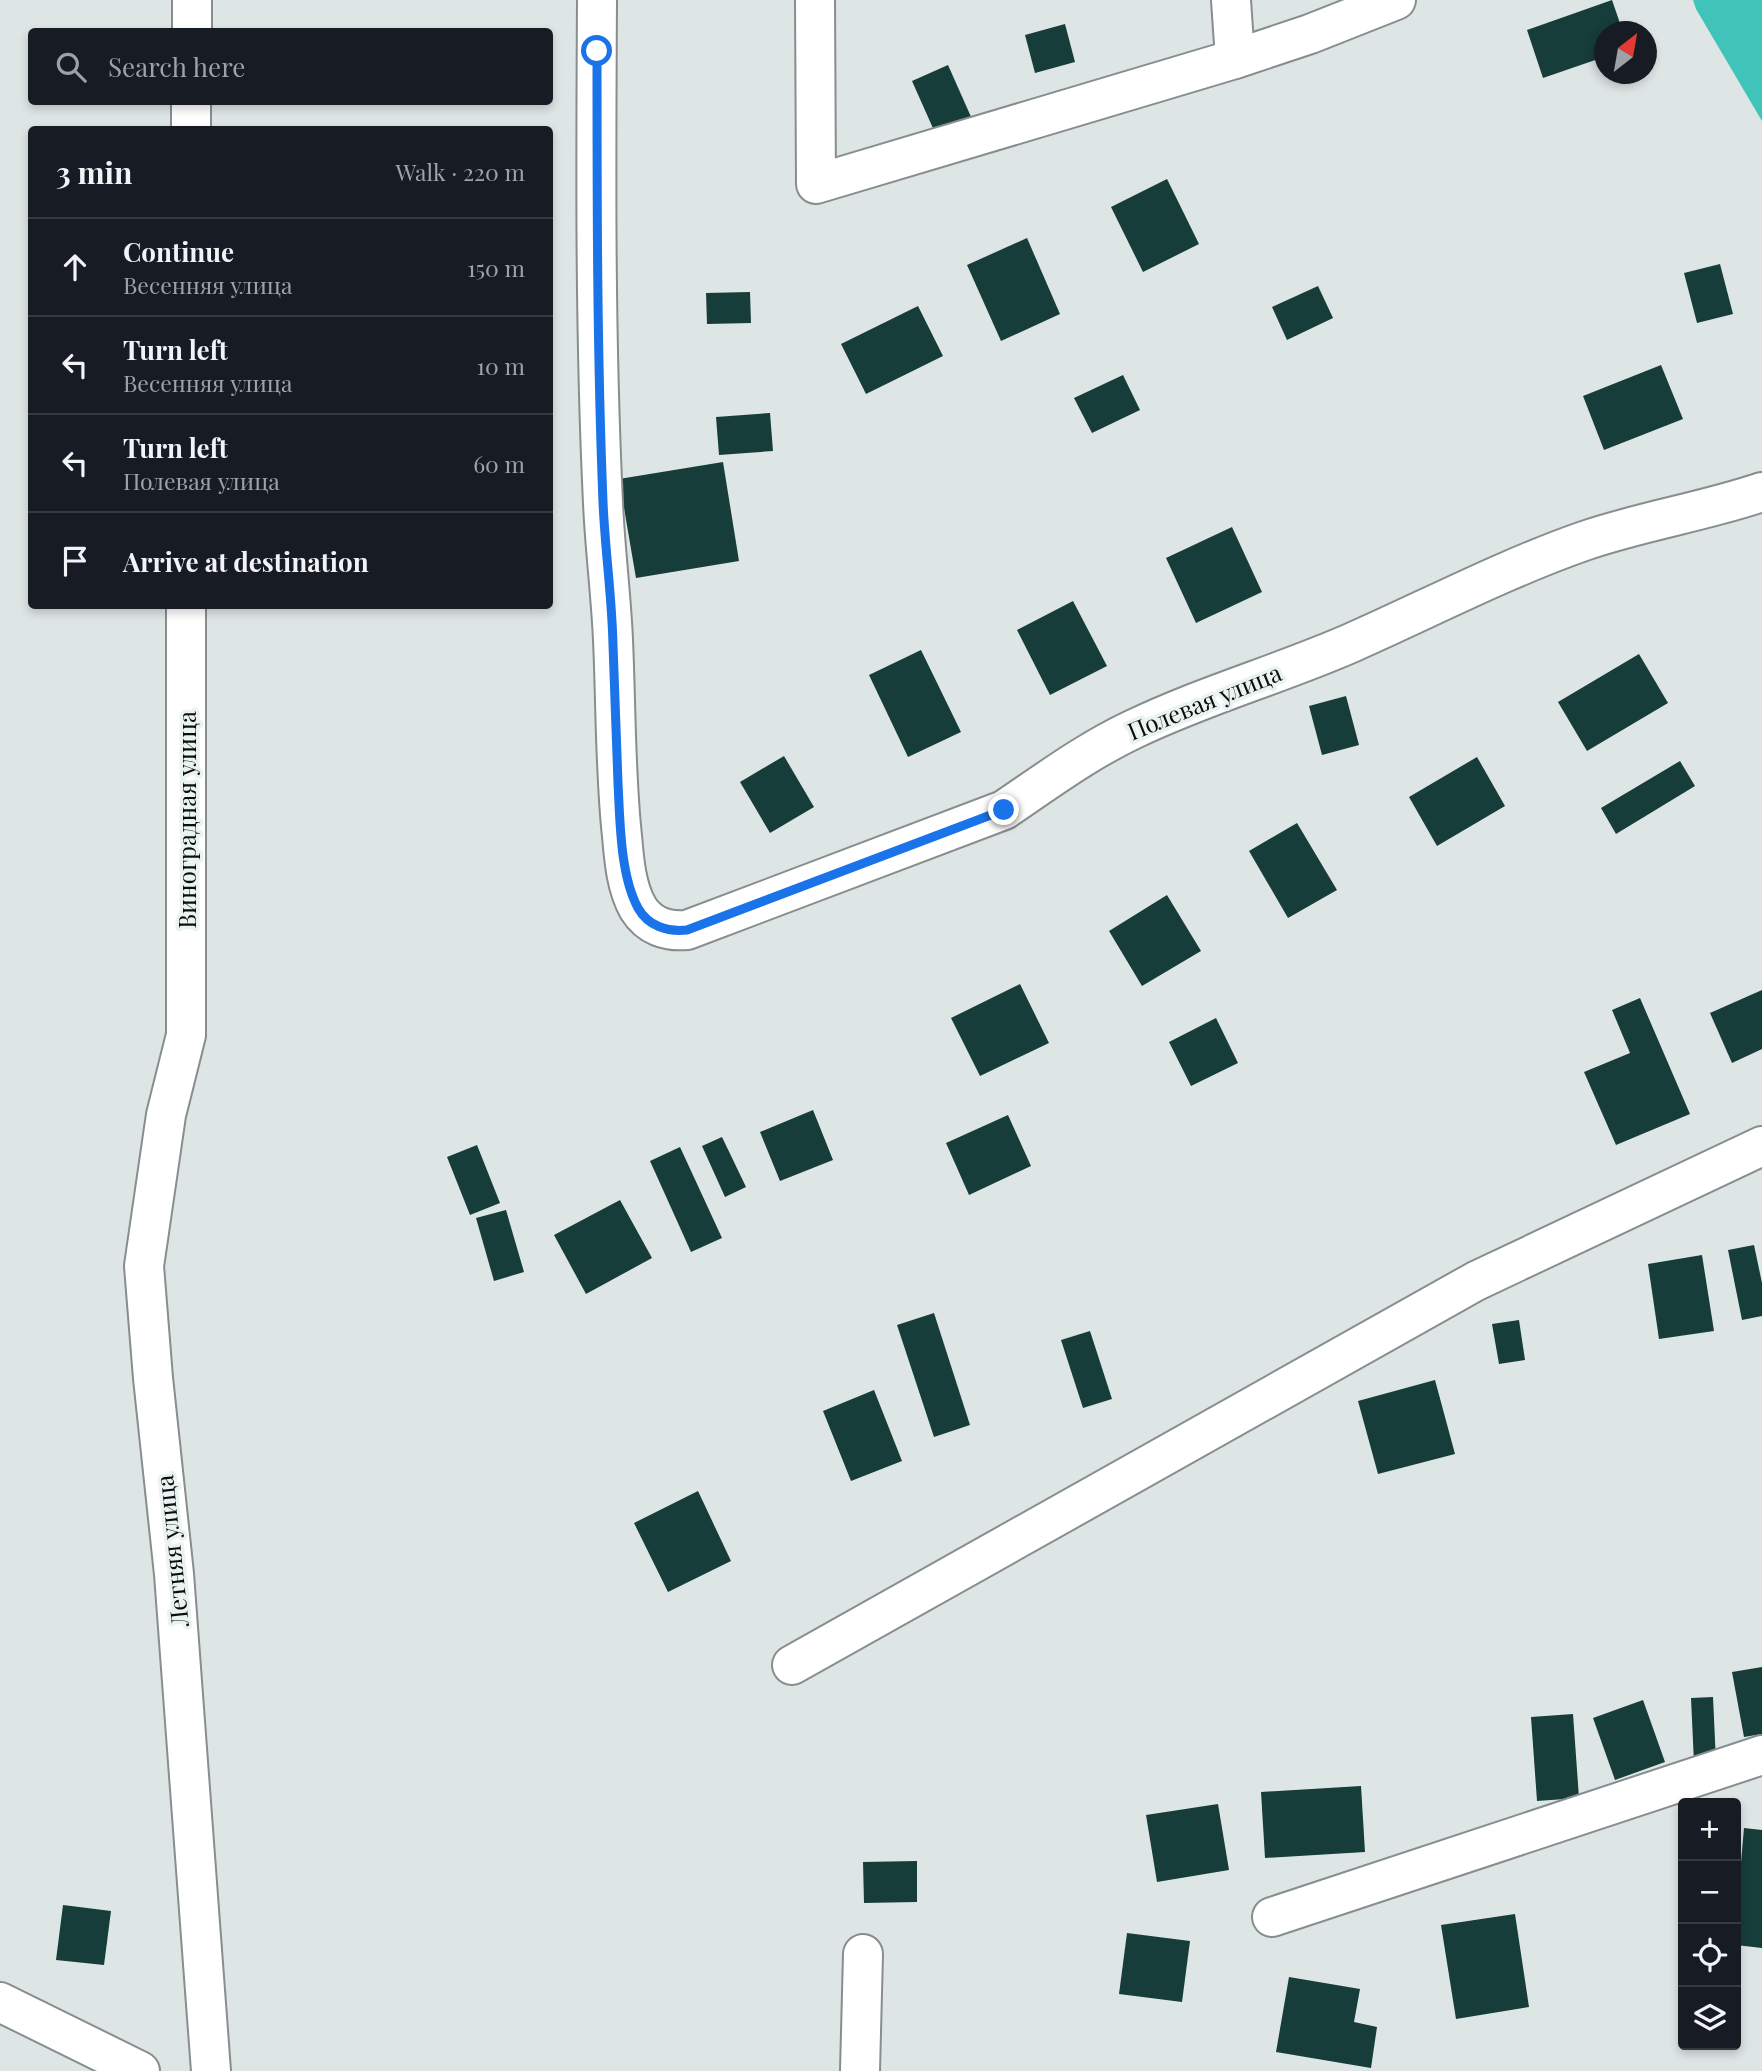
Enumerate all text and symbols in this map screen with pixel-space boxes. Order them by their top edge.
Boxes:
north arrow [1594,21,1657,84]
search box [28,28,553,105]
route start [581,35,612,66]
icon: search [52,48,90,86]
text: Search here [108,49,245,84]
text: 3 min [56,152,132,192]
text: Walk · 220 m [395,156,525,187]
text: Continue [123,234,234,269]
icon: ahead [56,248,94,286]
text: 150 m [467,252,525,283]
text: Весенняя улица [123,269,292,300]
text: Turn left [123,332,228,367]
icon: left [56,346,94,384]
text: 10 m [477,350,525,381]
text: Весенняя улица [123,367,292,398]
text: Turn left [123,430,228,465]
icon: left [56,444,94,482]
text: 60 m [473,448,525,479]
text: Полевая улица [123,465,280,496]
icon: arrive [56,542,94,580]
text: Arrive at destination [123,544,369,579]
street label: Полевая улица [1122,656,1286,746]
street label: Виноградная улица [170,711,202,929]
route end [988,794,1019,825]
street label: Летняя улица [147,1473,195,1630]
map controls [1678,1798,1741,2050]
button: + [1678,1798,1741,1861]
button: − [1678,1861,1741,1924]
button: locate [1678,1924,1741,1987]
button: layers [1678,1987,1741,2050]

